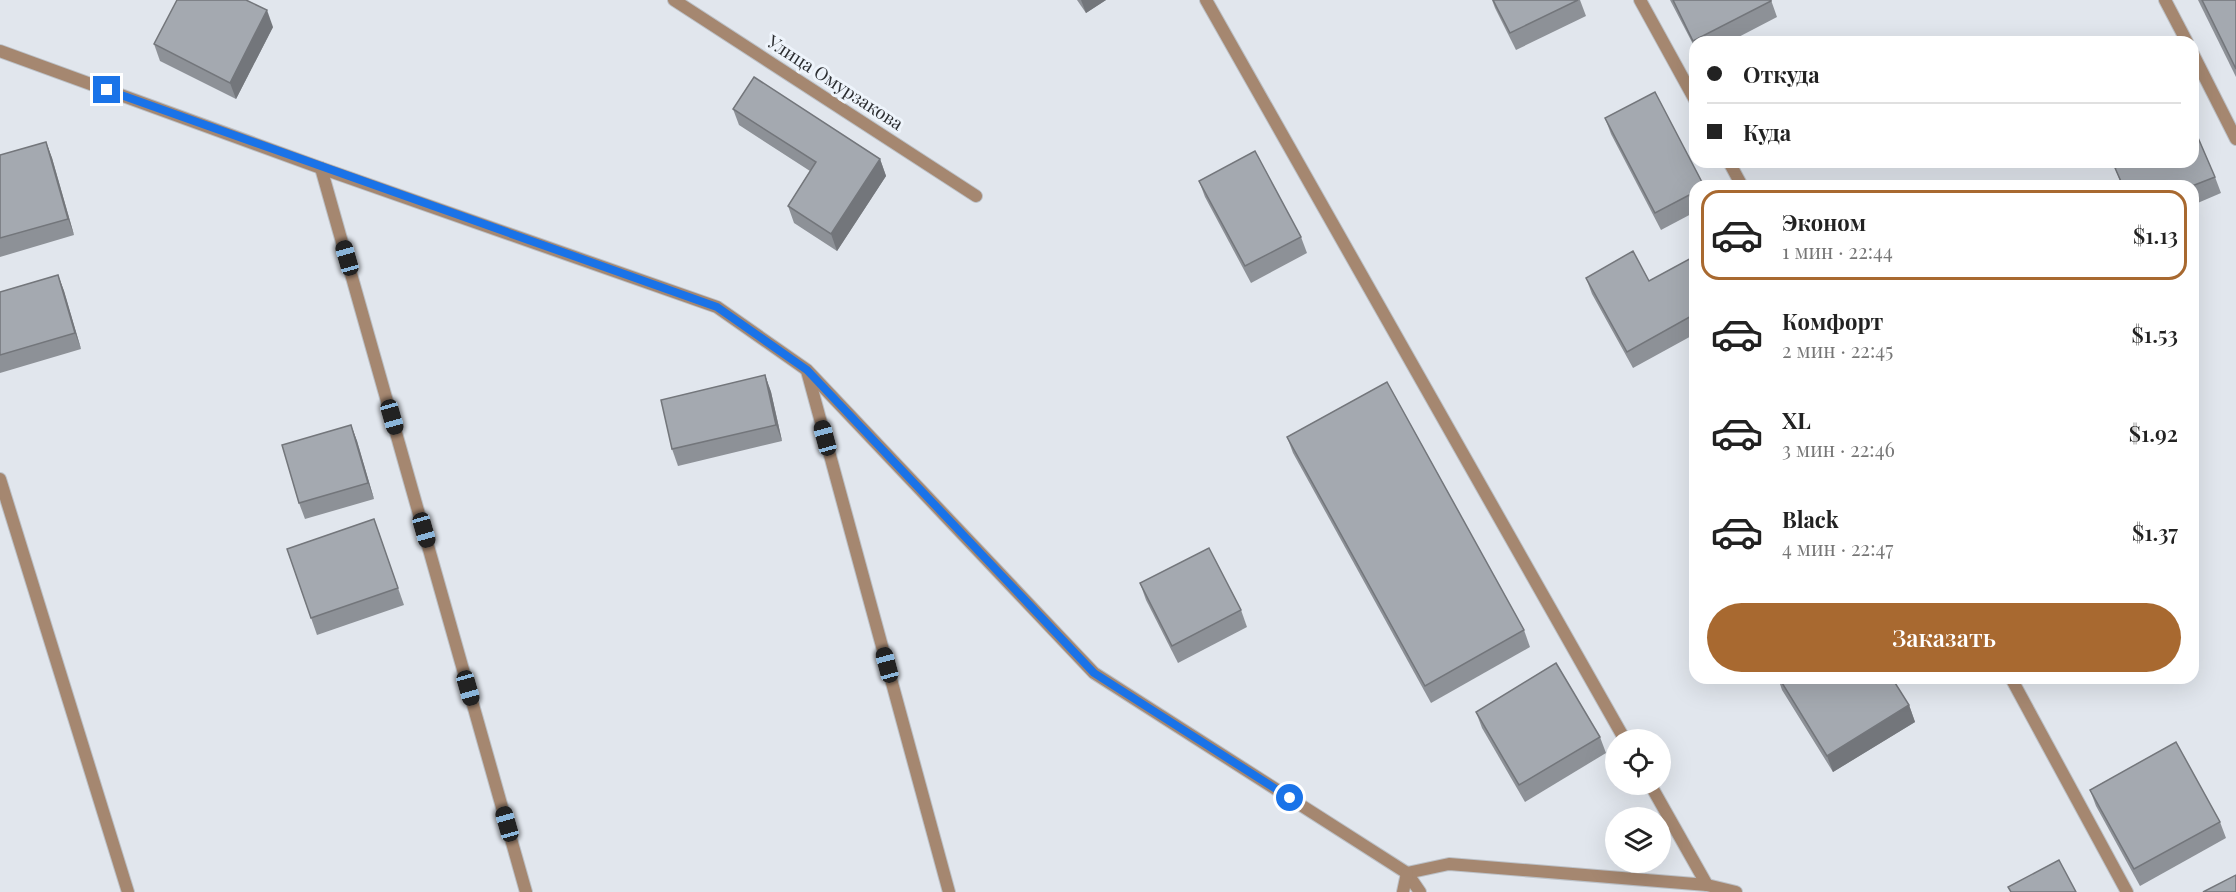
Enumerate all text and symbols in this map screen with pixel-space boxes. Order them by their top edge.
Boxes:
street label: Улица Омурзакова [762,29,908,135]
text: Откуда [1743,59,1820,89]
route end [93,76,120,103]
text: Куда [1743,117,1791,147]
text: Эконом [1782,207,1866,237]
icon: car [1710,208,1764,262]
text: $1.13 [2133,220,2178,250]
text: 1 мин · 22:44 [1782,237,1893,264]
car [333,238,361,278]
text: Комфорт [1782,306,1883,336]
icon: car [1710,307,1764,361]
text: $1.53 [2132,319,2178,349]
text: 2 мин · 22:45 [1782,336,1893,363]
car [378,397,406,437]
text: XL [1782,405,1811,435]
icon: car [1710,406,1764,460]
car [812,418,838,458]
text: $1.92 [2129,418,2178,448]
text: 3 мин · 22:46 [1782,435,1895,462]
text: Black [1782,504,1839,534]
icon: car [1710,505,1764,559]
car [410,510,438,550]
text: $1.37 [2132,517,2178,547]
text: 4 мин · 22:47 [1782,534,1893,561]
button: Заказать [1707,603,2181,672]
car [874,645,900,685]
car [454,668,482,708]
map controls [1605,729,1671,873]
button: locate [1605,729,1671,795]
route start [1276,784,1303,811]
car [493,804,521,844]
button: layers [1605,807,1671,873]

